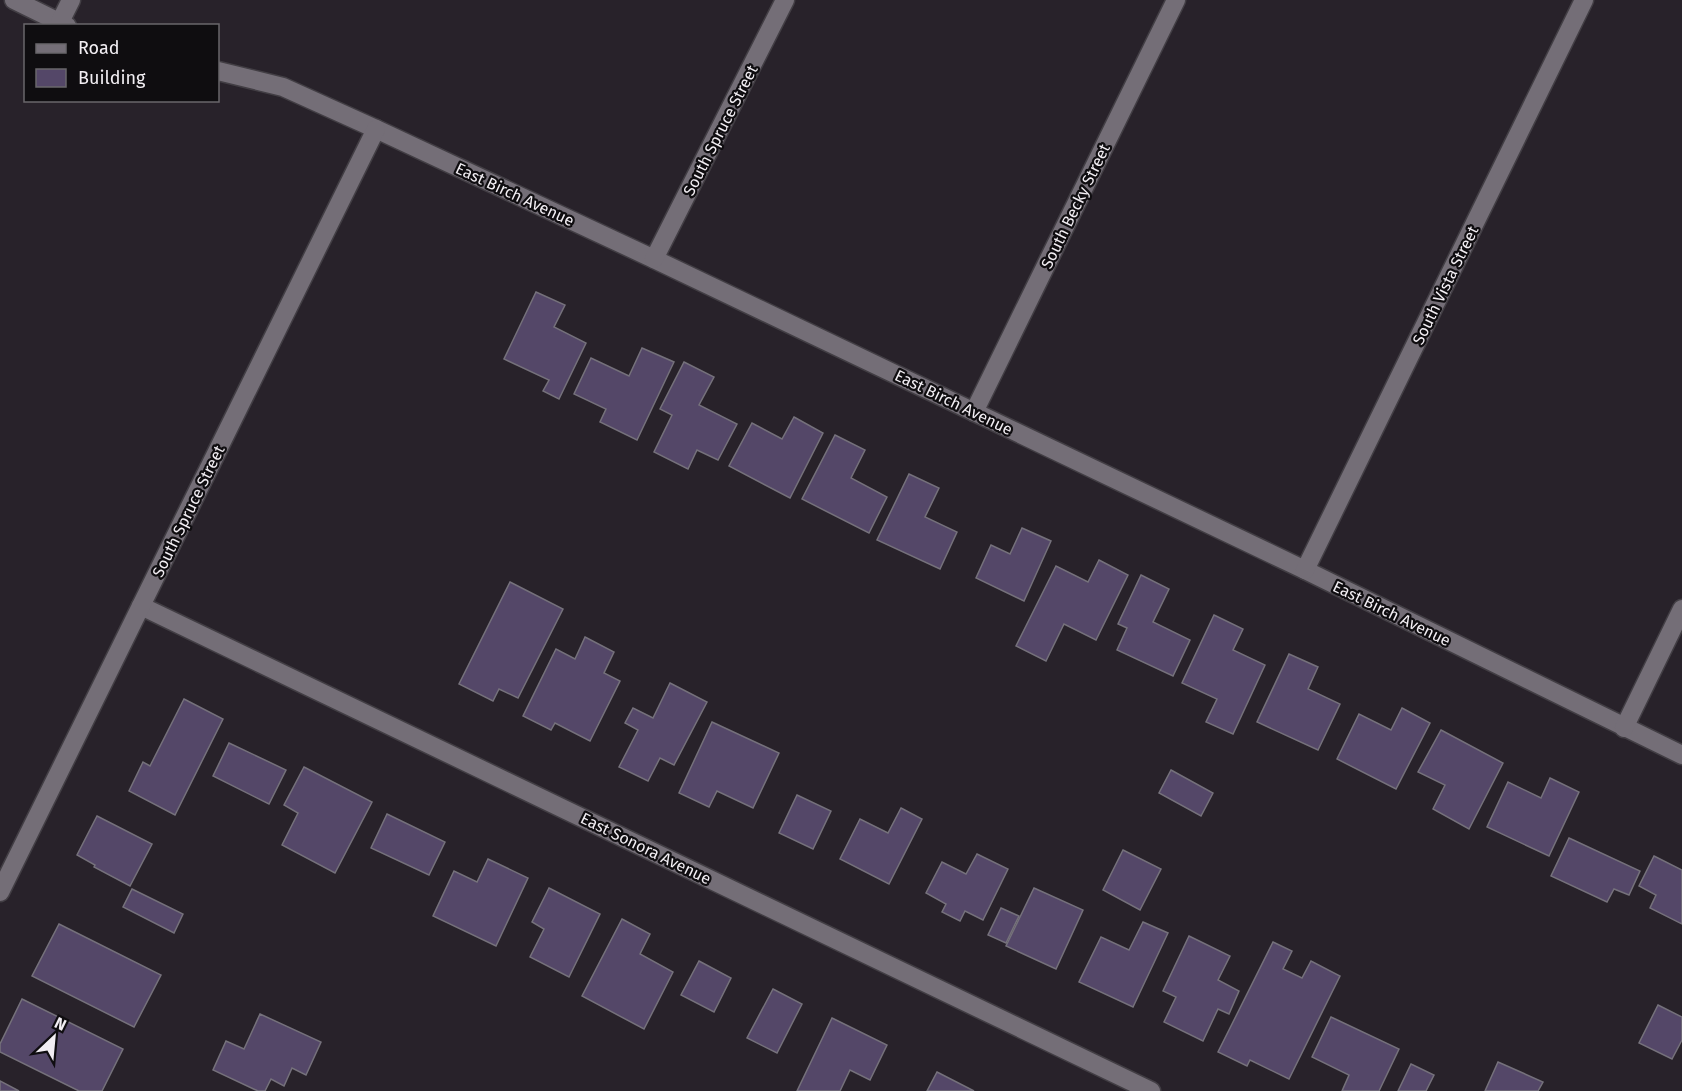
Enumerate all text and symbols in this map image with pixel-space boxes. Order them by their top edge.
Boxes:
legend [24,24,219,102]
text: Road [78,37,120,59]
street label: South Spruce Street [679,61,762,199]
text: Building [78,67,146,89]
street label: South Becky Street [1037,140,1114,272]
street label: East Birch Avenue [452,159,577,230]
street label: South Vista Street [1408,223,1483,348]
street label: East Birch Avenue [892,366,1016,439]
street label: South Spruce Street [148,442,229,580]
street label: East Birch Avenue [1330,577,1454,650]
street label: East Sonora Avenue [577,809,714,888]
north arrow [24,1007,84,1067]
text: N [51,1013,69,1035]

